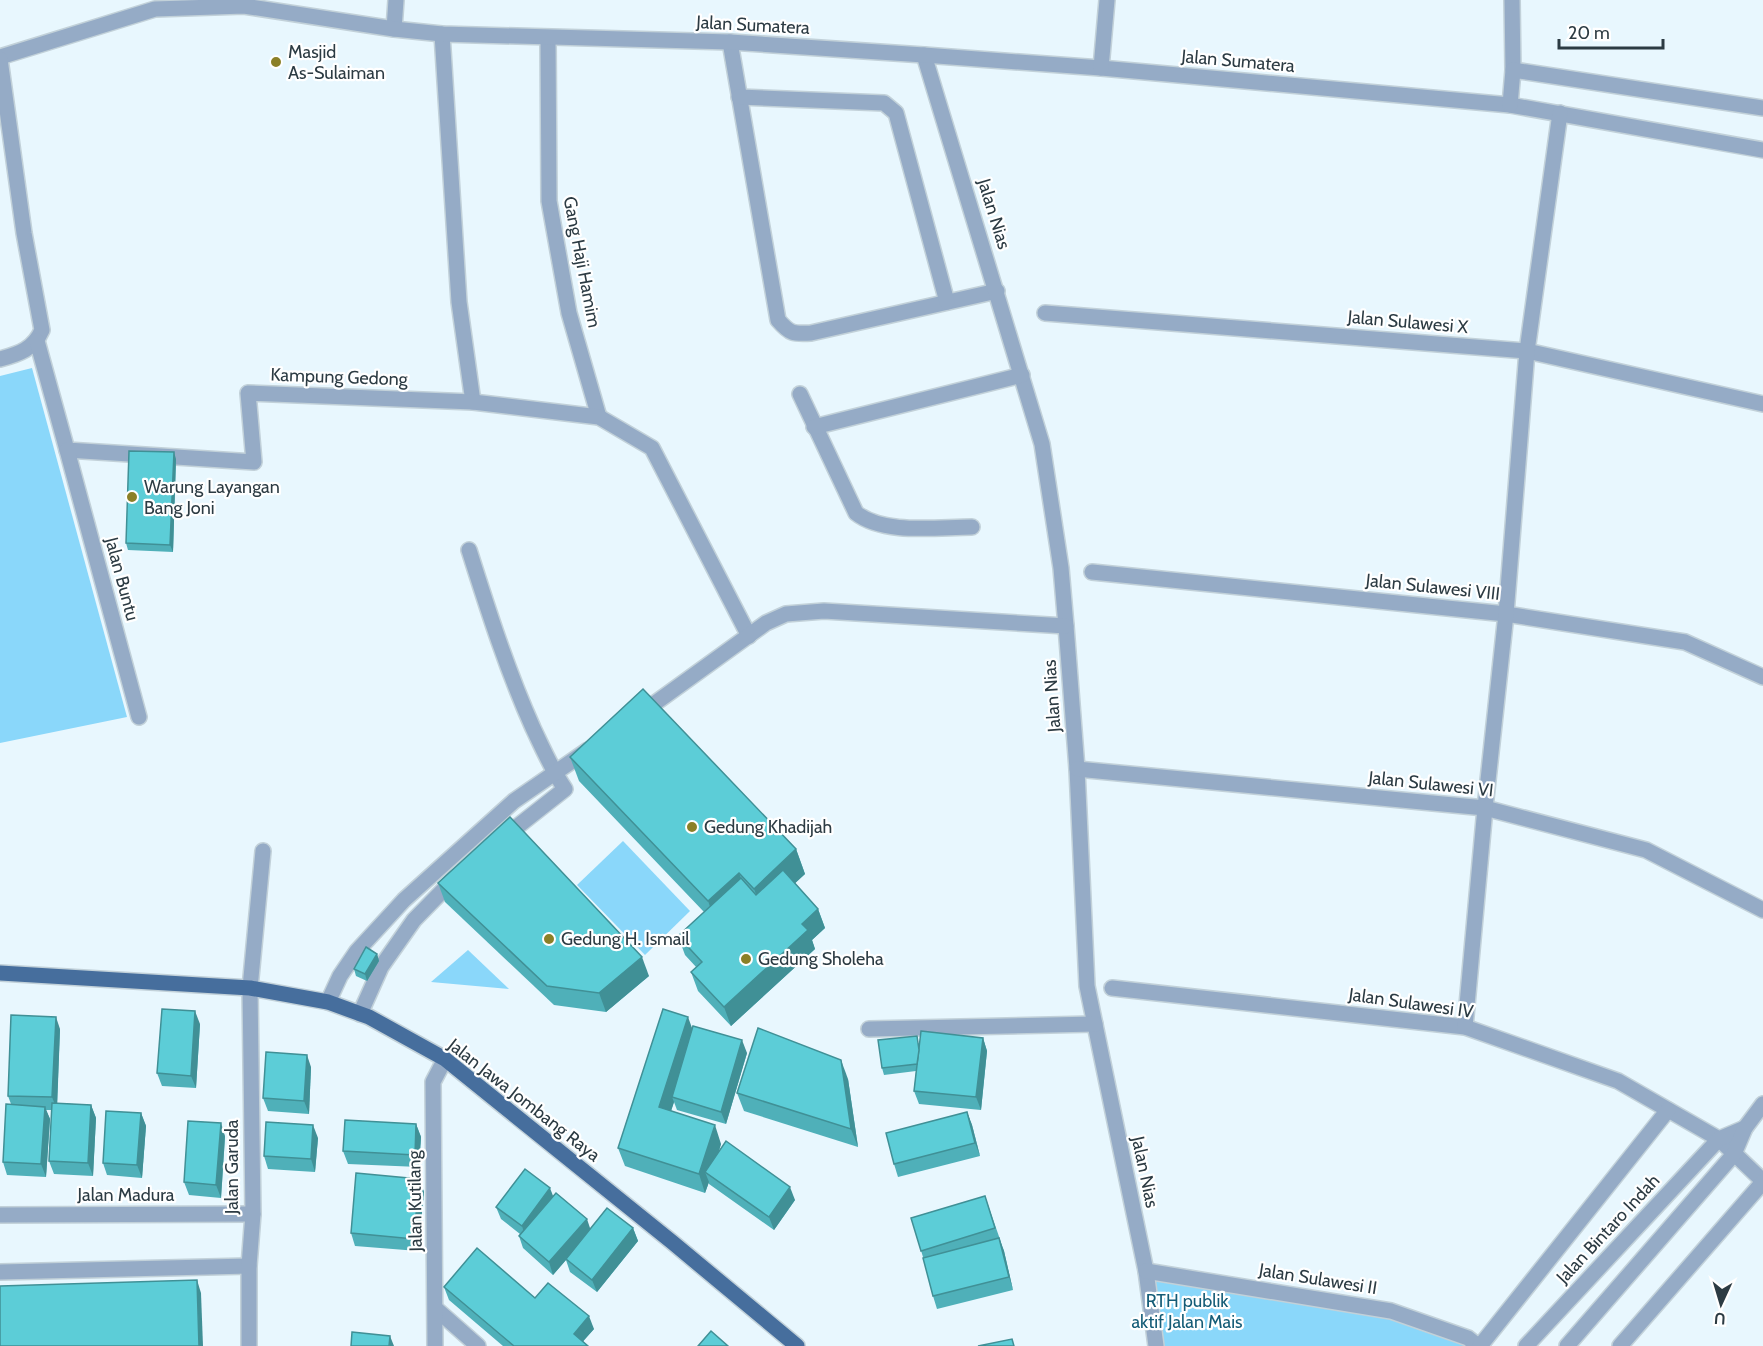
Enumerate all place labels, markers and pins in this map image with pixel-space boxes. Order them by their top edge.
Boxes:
place label: Masjid As-Sulaiman [288,41,385,84]
marker: Masjid As-Sulaiman [269,55,283,69]
place label: Warung Layangan Bang Joni [144,476,280,519]
marker: Warung Layangan Bang Joni [125,490,139,504]
place label: Gedung Khadijah [704,816,832,838]
marker: Gedung Khadijah [685,820,699,834]
place label: Gedung H. Ismail [561,928,690,950]
marker: Gedung H. Ismail [542,932,556,946]
place label: Gedung Sholeha [758,948,884,970]
marker: Gedung Sholeha [739,952,753,966]

